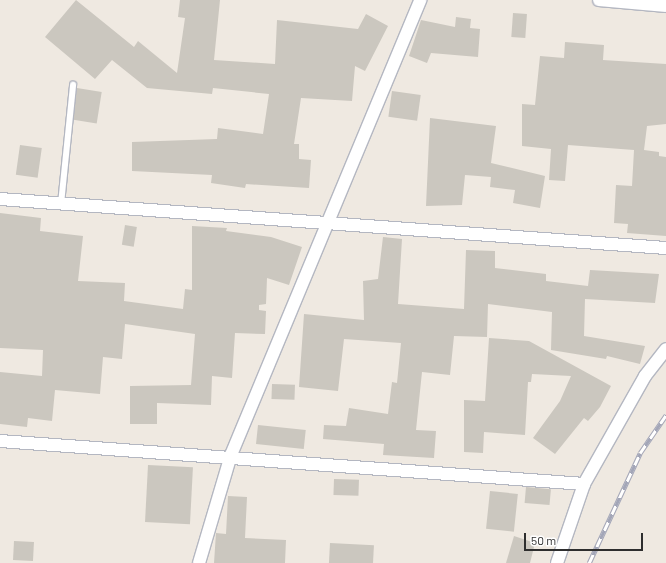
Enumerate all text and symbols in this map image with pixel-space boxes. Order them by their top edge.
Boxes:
scale bar [526,525,645,551]
text: 50 m [531,533,556,547]

